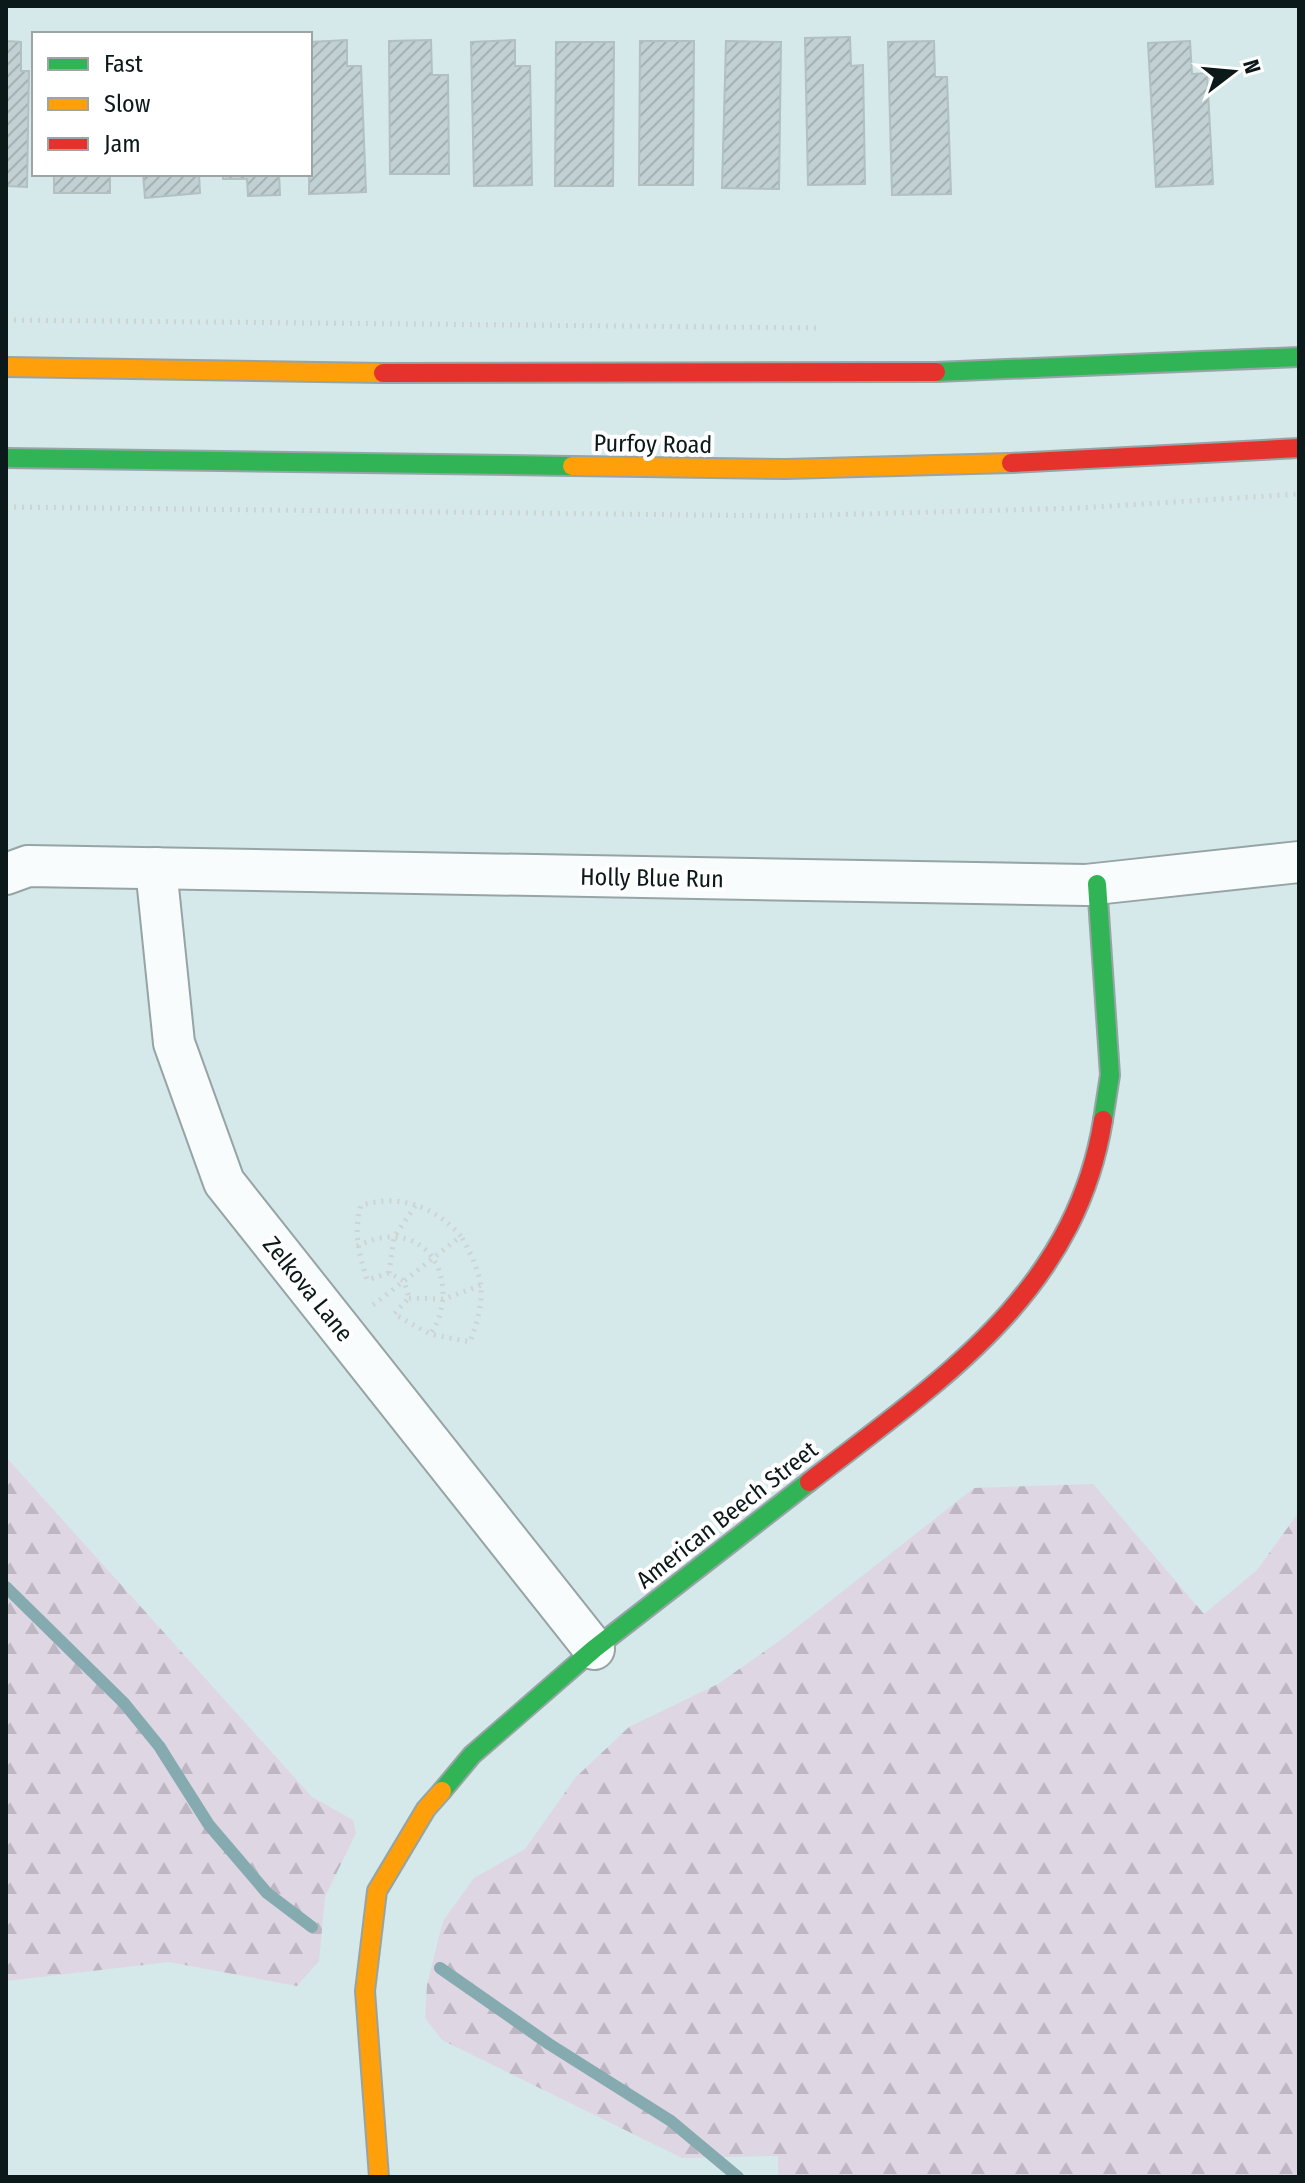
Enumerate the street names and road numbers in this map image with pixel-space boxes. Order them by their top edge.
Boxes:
street label: Purfoy Road [593,429,713,459]
street label: Holly Blue Run [580,863,724,893]
street label: Zelkova Lane [257,1231,359,1347]
street label: American Beech Street [631,1436,823,1594]

